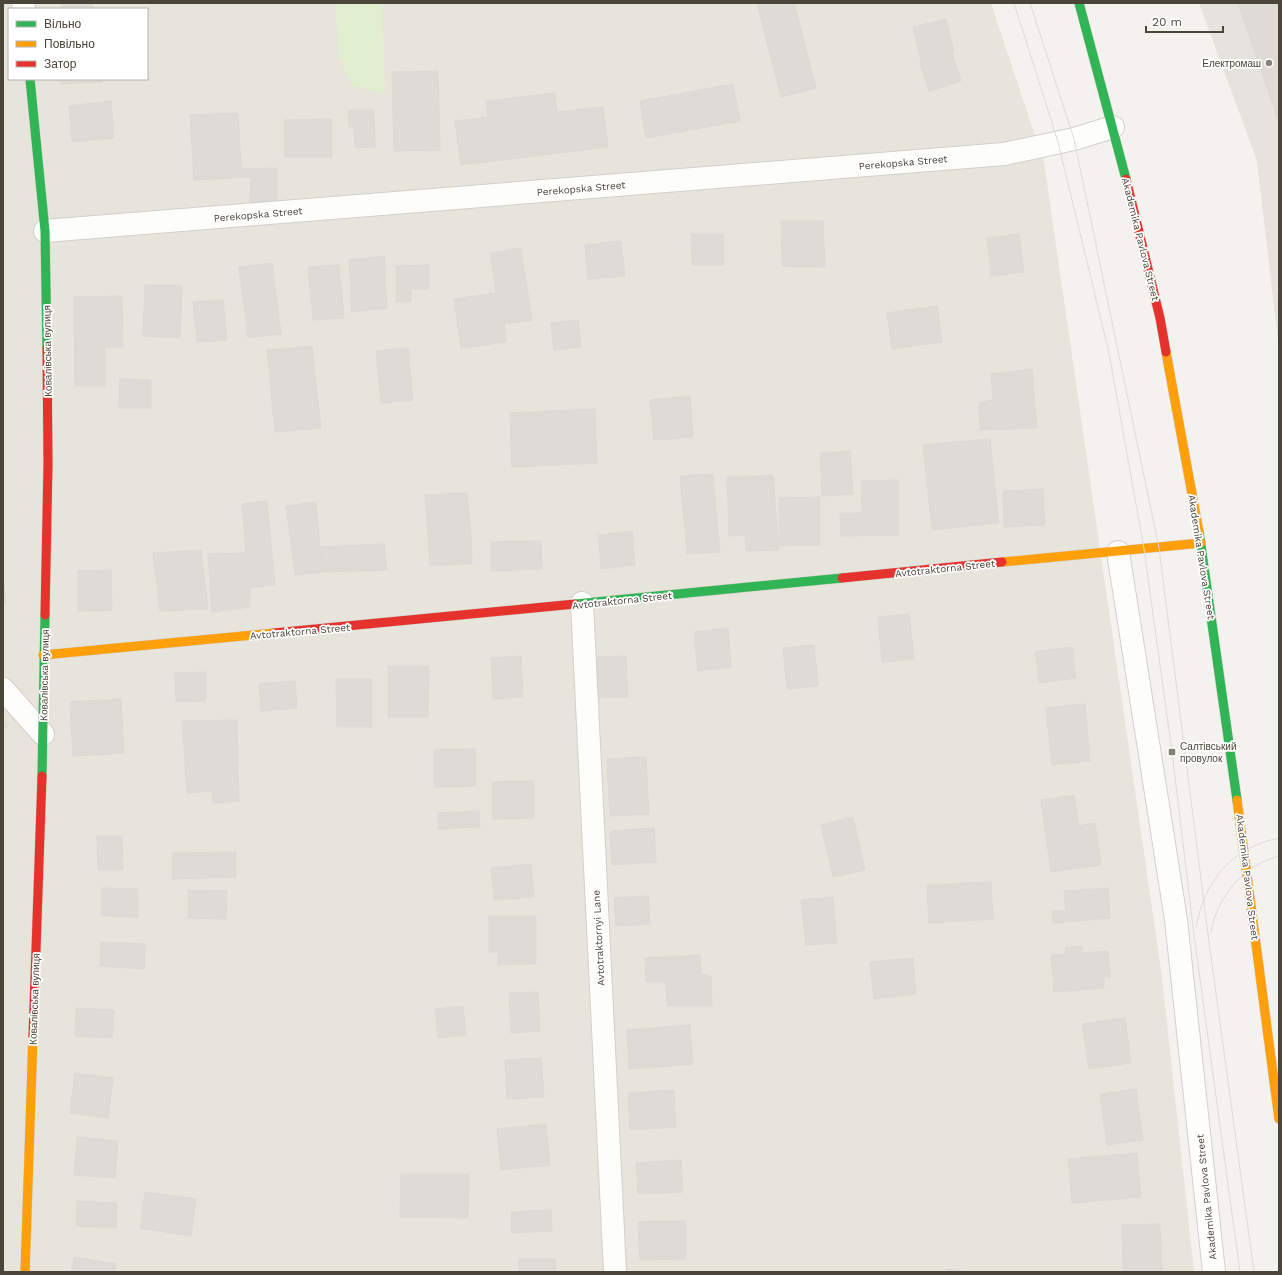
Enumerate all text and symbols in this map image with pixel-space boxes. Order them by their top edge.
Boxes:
legend [8,8,148,80]
scale bar [1146,8,1223,34]
text: 20 m [1152,15,1182,29]
text: Вільно [44,17,82,31]
text: Повільно [44,37,95,51]
text: Затор [44,57,77,71]
place label: Електромаш [1202,58,1261,69]
marker: Електромаш [1264,58,1274,68]
street label: Perekopska Street [858,153,949,172]
street label: Akademika Pavlova Street [1120,176,1161,303]
street label: Perekopska Street [536,179,627,198]
street label: Perekopska Street [213,205,304,224]
street label: Ковалівська вулиця [41,305,54,397]
street label: Akademika Pavlova Street [1186,494,1217,621]
street label: Avtotraktorna Street [895,558,996,579]
street label: Avtotraktorna Street [572,590,673,611]
street label: Avtotraktorna Street [250,622,351,641]
street label: Ковалівська вулиця [38,629,51,721]
place label: Салтівський провулок [1180,741,1237,764]
marker: Салтівський провулок [1167,747,1177,757]
street label: Akademika Pavlova Street [1234,814,1261,941]
street label: Avtotraktornyi Lane [590,889,607,986]
street label: Ковалівська вулиця [27,953,42,1045]
street label: Akademika Pavlova Street [1194,1133,1219,1260]

